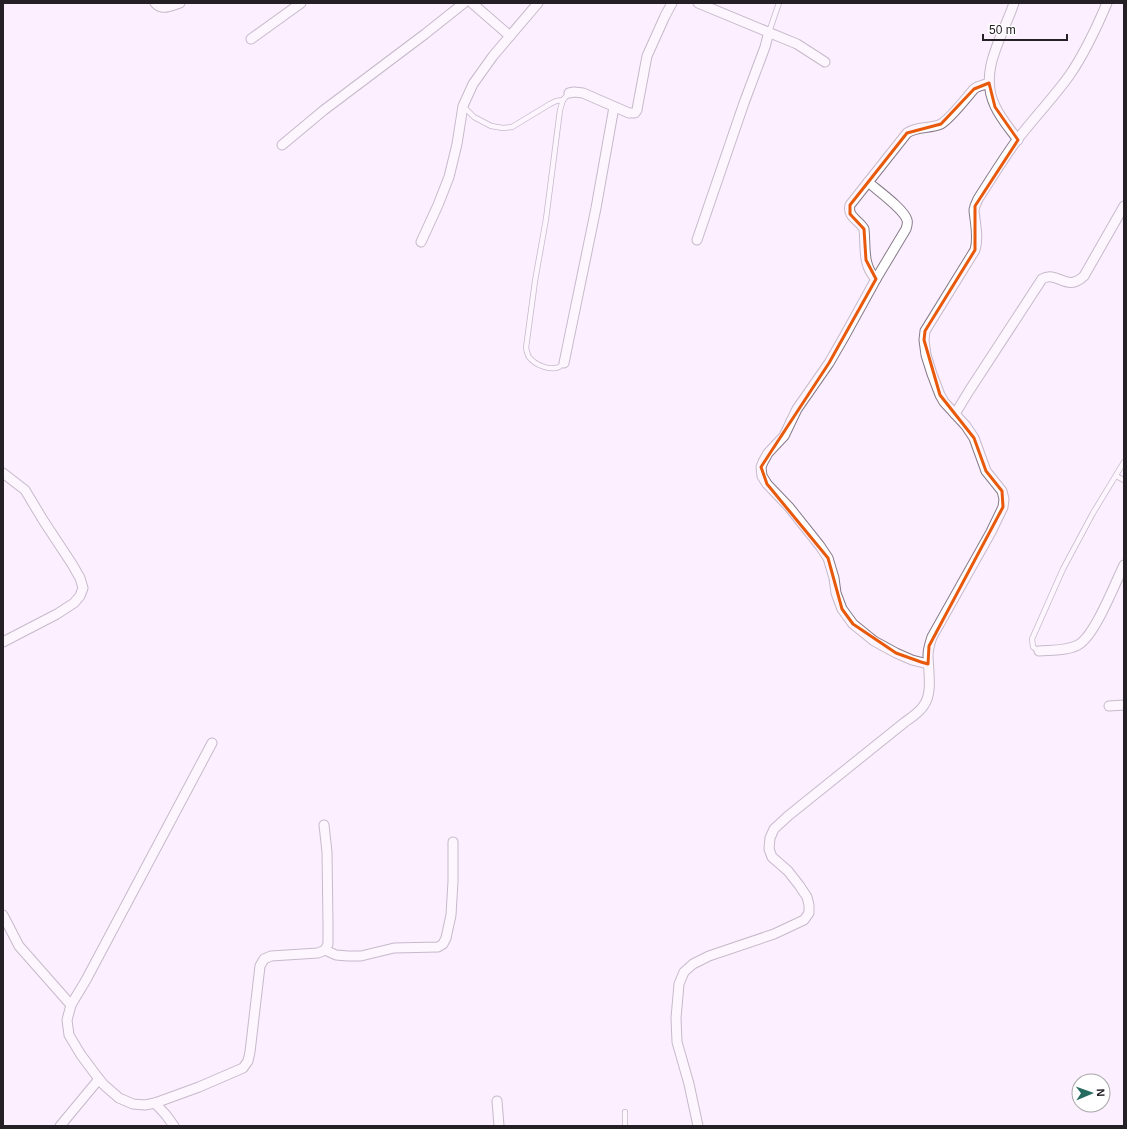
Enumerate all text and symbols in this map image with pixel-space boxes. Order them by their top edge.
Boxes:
scale bar [983,16,1067,42]
text: 50 m [989,23,1016,37]
north arrow [1071,1073,1111,1113]
text: N [1095,1088,1107,1097]

